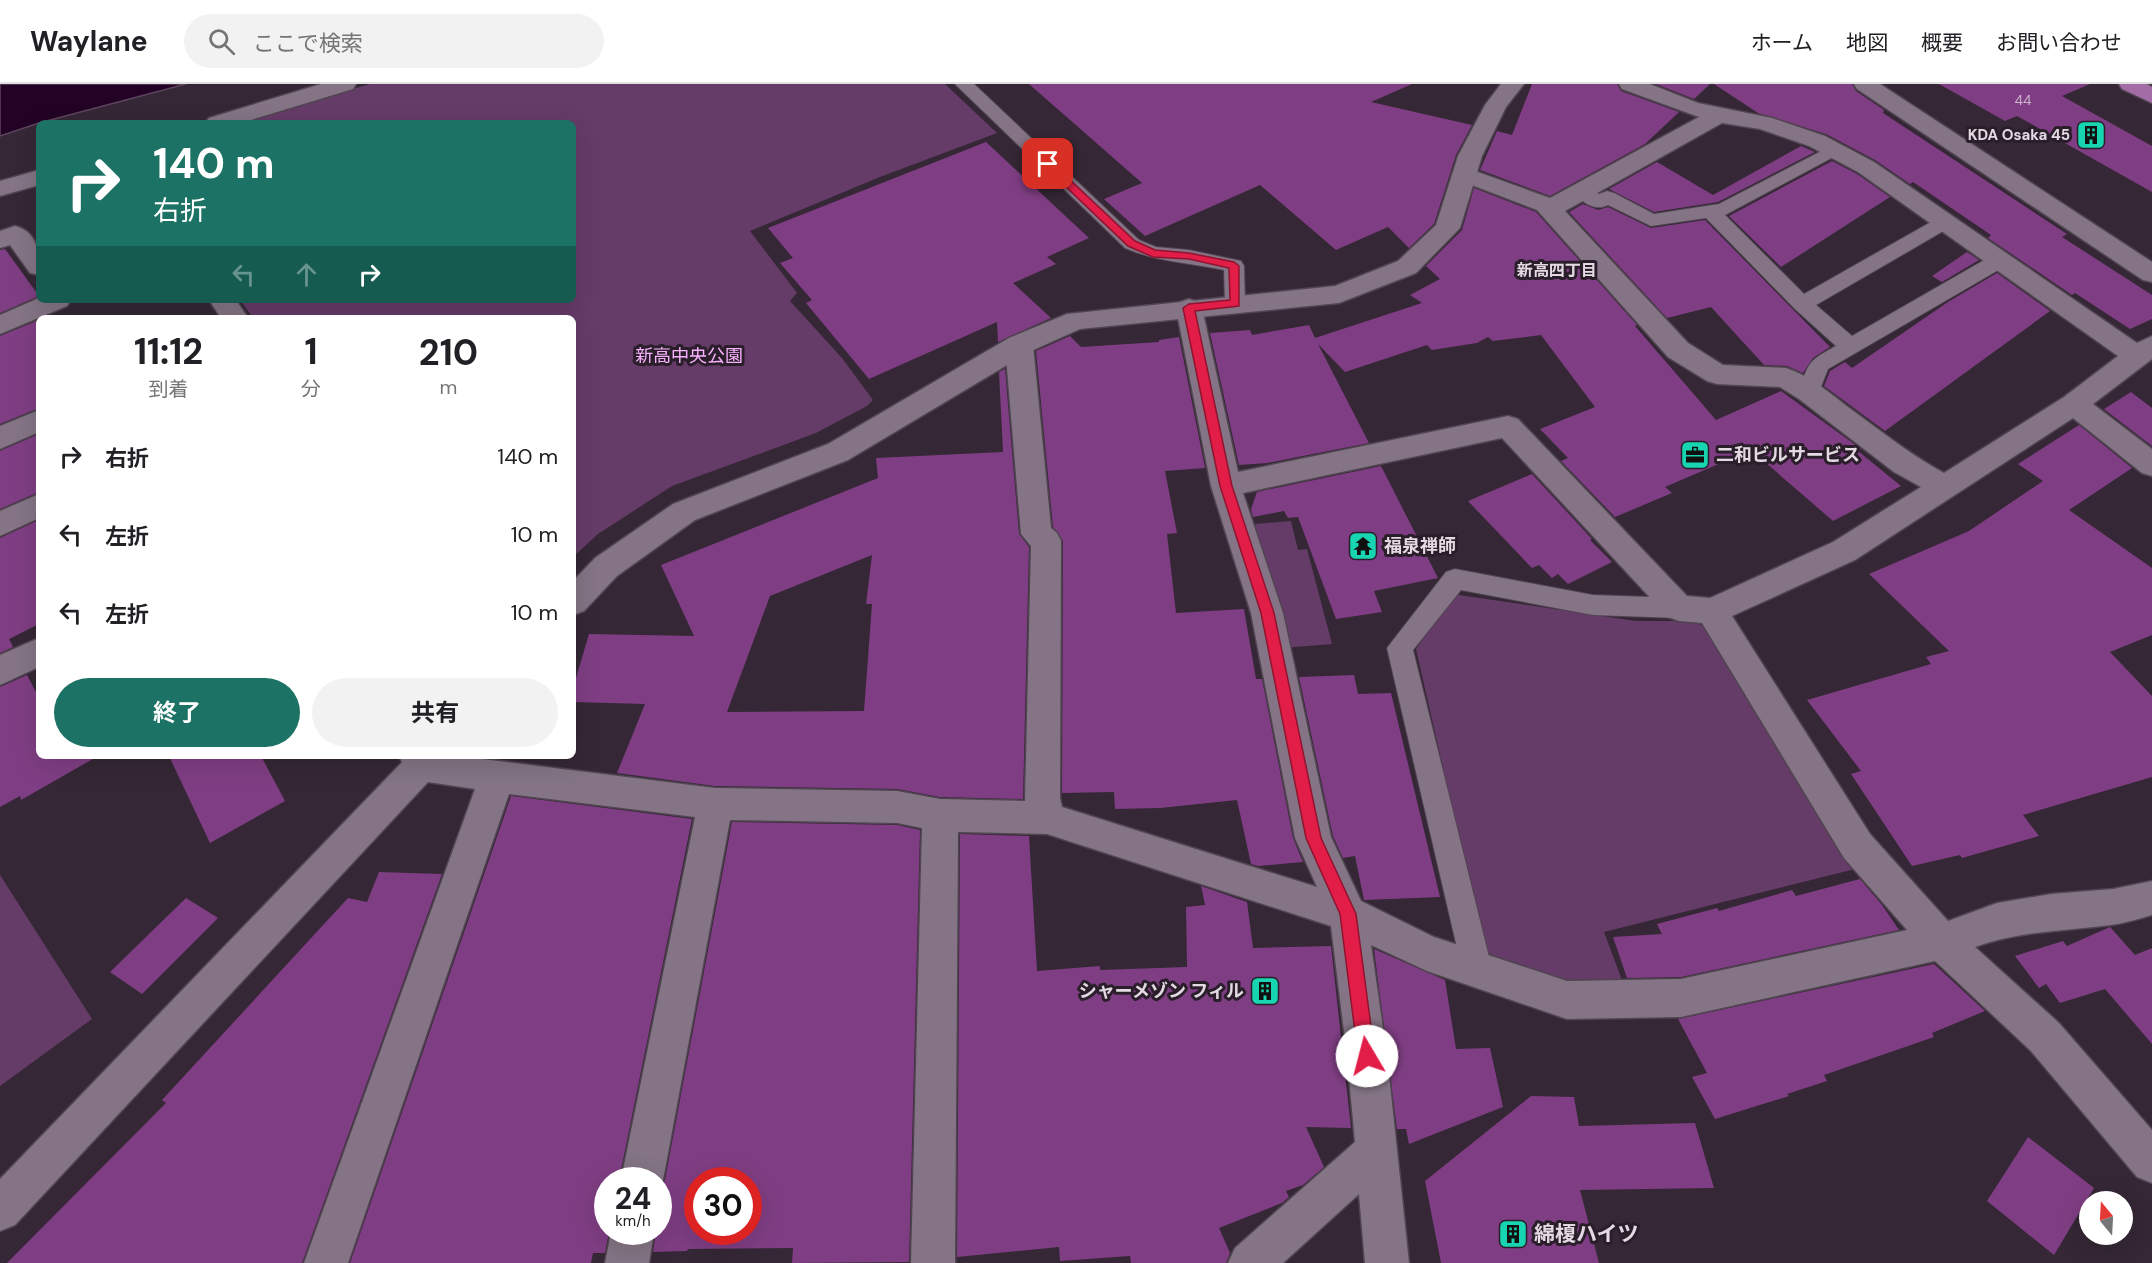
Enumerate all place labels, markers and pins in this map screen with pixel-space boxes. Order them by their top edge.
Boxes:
building icon: KDA Osaka 45 [2075,119,2107,151]
place label: KDA Osaka 45 [1968,125,2070,145]
pin [1022,138,1073,189]
office icon: 二和ビルサービス [1679,439,1711,471]
place label: 二和ビルサービス [1716,443,1860,467]
temple icon: 福泉禅師 [1347,530,1379,562]
place label: 福泉禅師 [1384,534,1456,558]
building icon: シャーメゾン フィル [1249,975,1281,1007]
place label: シャーメゾン フィル [1079,979,1244,1003]
building icon: 綿榎ハイツ [1497,1218,1529,1250]
place label: 綿榎ハイツ [1534,1220,1639,1248]

